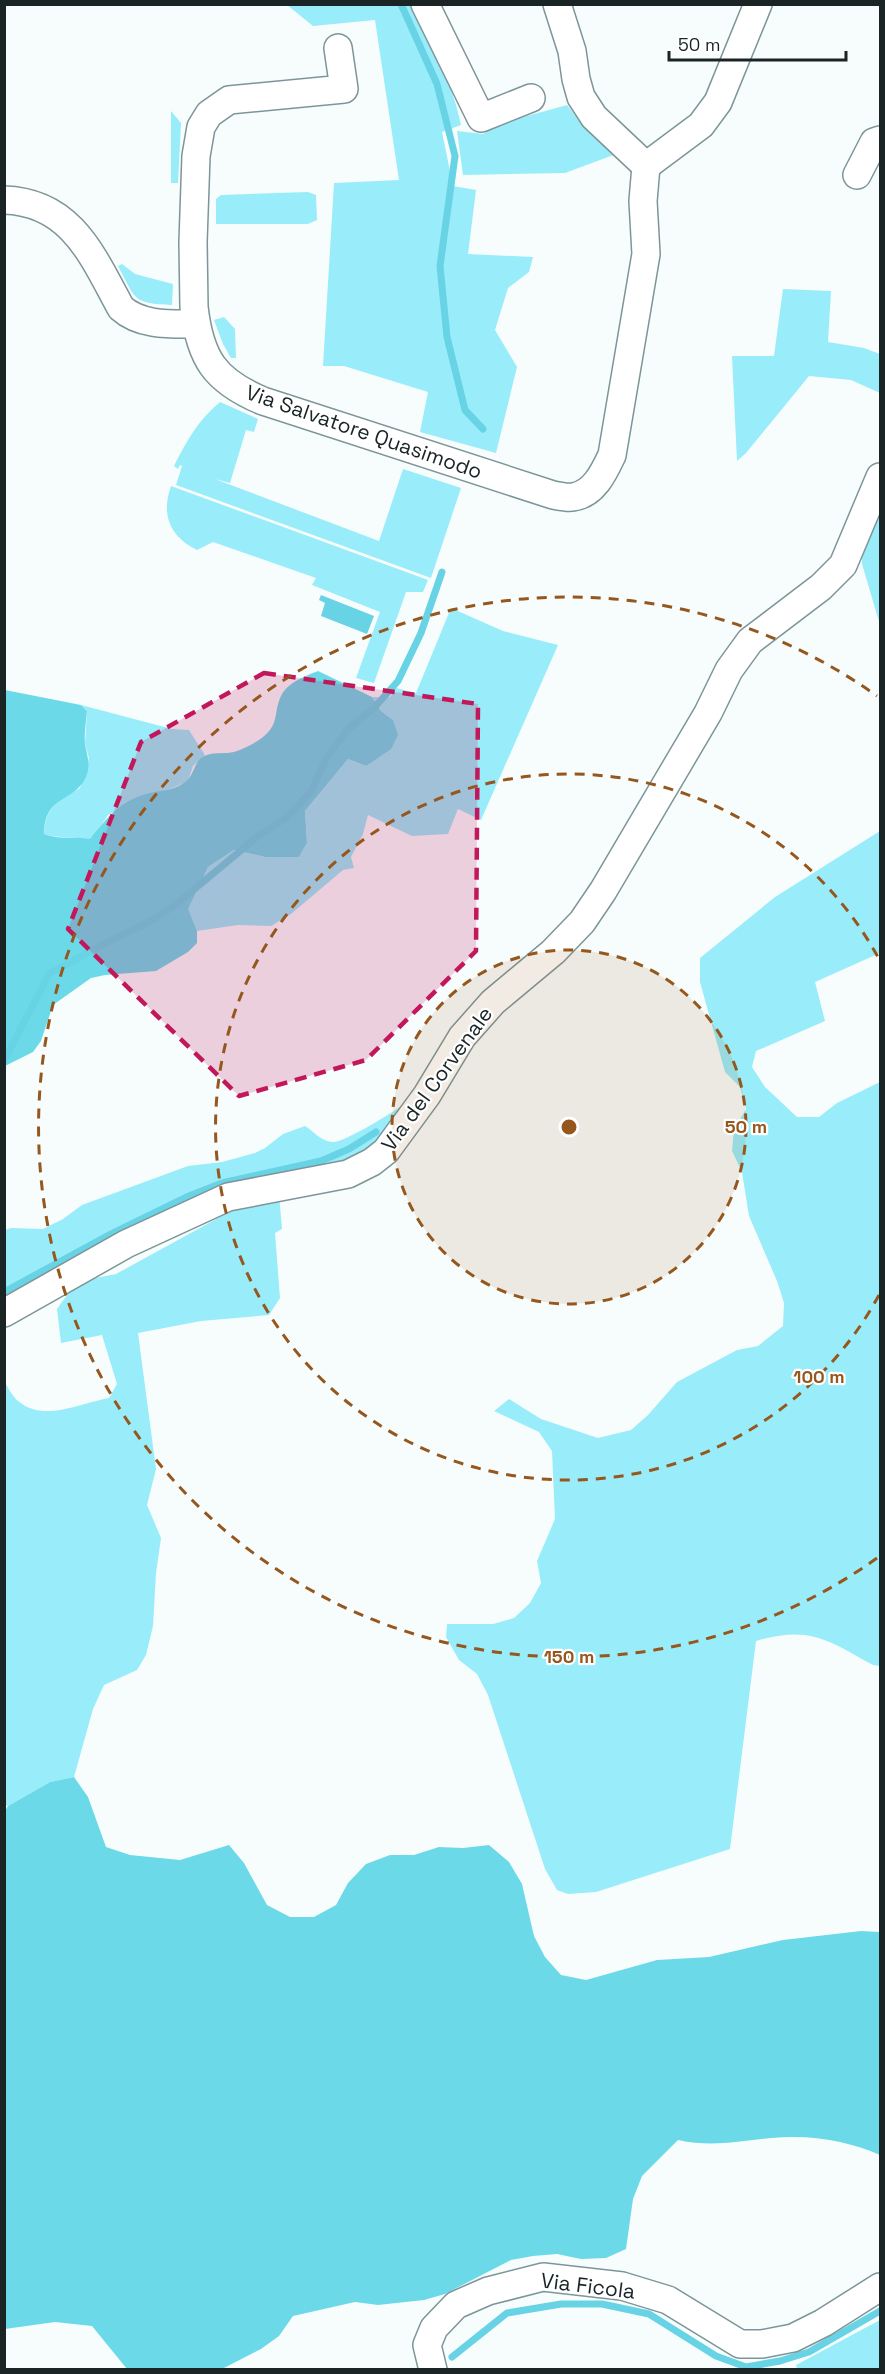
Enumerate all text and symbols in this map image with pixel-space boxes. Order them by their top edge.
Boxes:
scale bar [669,24,846,62]
text: 50 m [678,33,720,56]
street label: Via Salvatore Quasimodo [242,378,486,485]
street label: Via del Corvenale [375,1001,498,1156]
text: 50 m [725,1115,767,1138]
centre of rings [559,1117,579,1137]
text: 100 m [793,1365,845,1388]
text: 150 m [544,1645,594,1668]
street label: Via Ficola [539,2266,637,2305]

